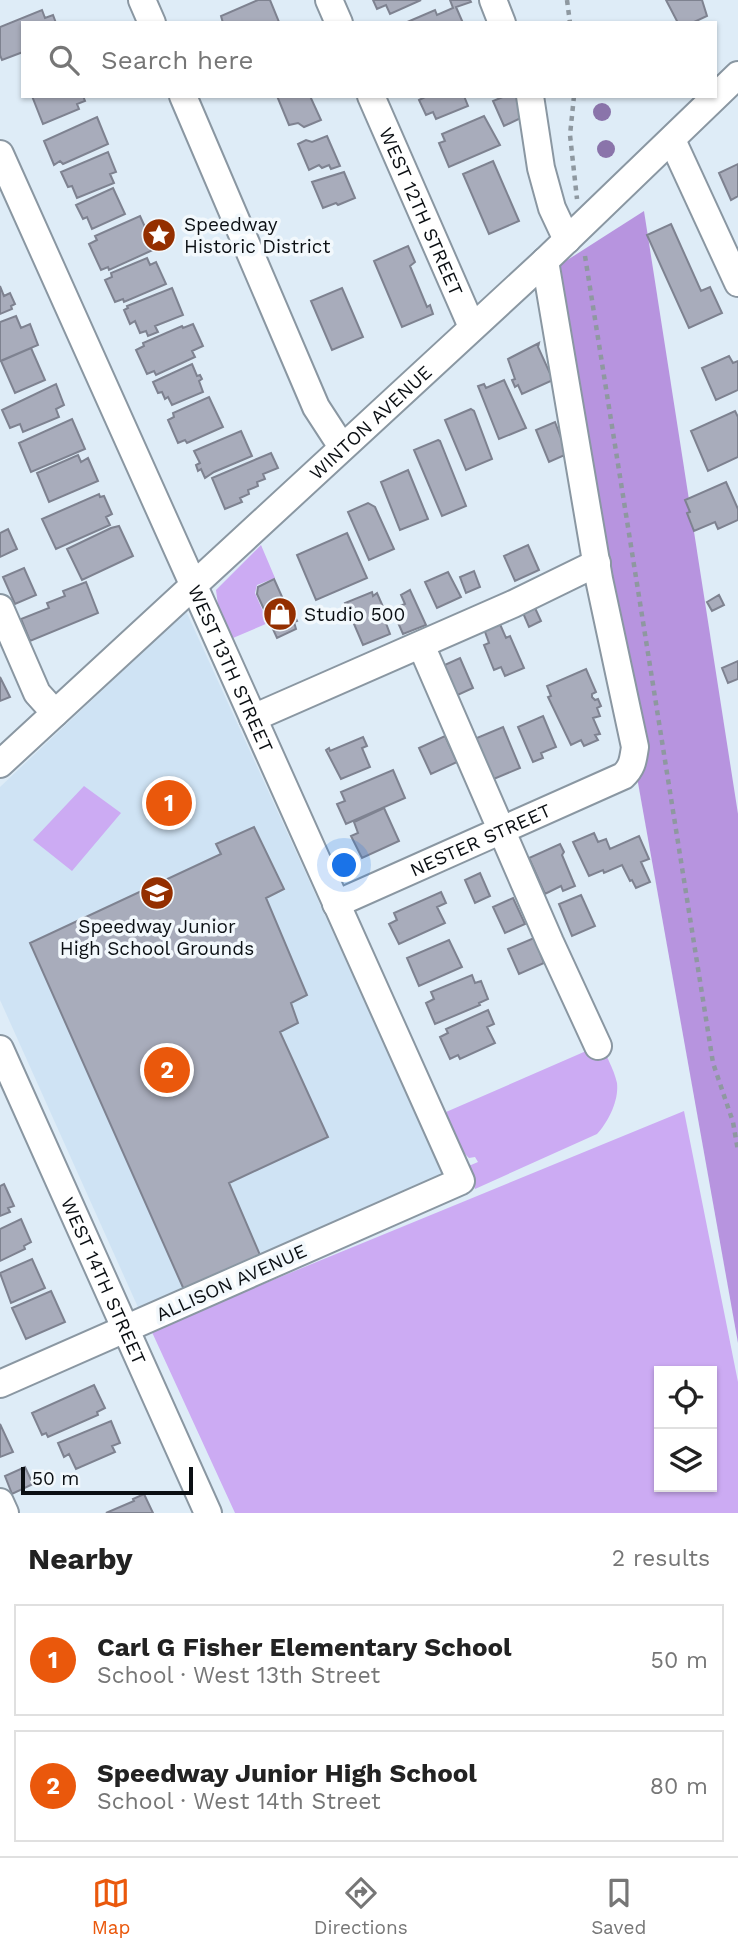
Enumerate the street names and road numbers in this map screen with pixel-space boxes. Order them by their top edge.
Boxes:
street label: WEST 12TH STREET [374,124,468,299]
street label: WINTON AVENUE [305,360,437,485]
street label: WEST 13TH STREET [183,581,278,756]
street label: NESTER STREET [406,799,555,882]
street label: WEST 14TH STREET [56,1194,151,1368]
street label: ALLISON AVENUE [152,1239,310,1326]

